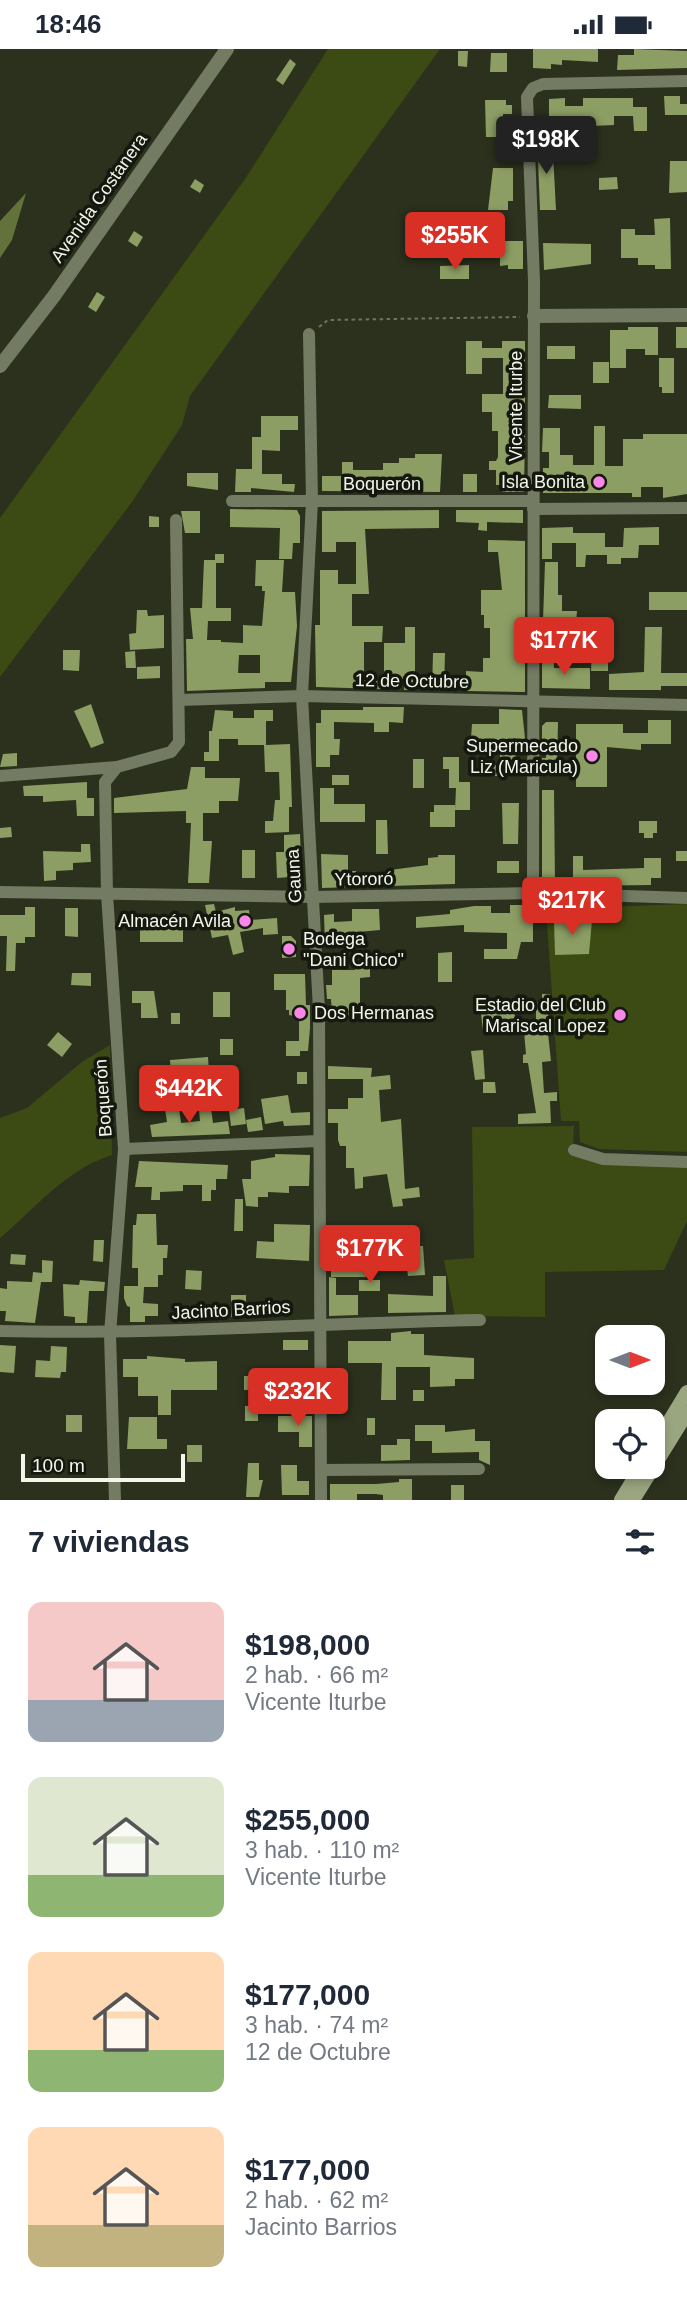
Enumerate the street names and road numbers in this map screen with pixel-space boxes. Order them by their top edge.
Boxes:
street label: Avenida Costanera [47,129,152,266]
street label: Vicente Iturbe [506,351,526,461]
street label: Boquerón [343,474,421,494]
street label: 12 de Octubre [355,670,469,692]
street label: Gauna [283,848,305,904]
street label: Ytororó [334,868,394,890]
street label: Boquerón [90,1058,116,1138]
street label: Jacinto Barrios [171,1297,291,1323]

